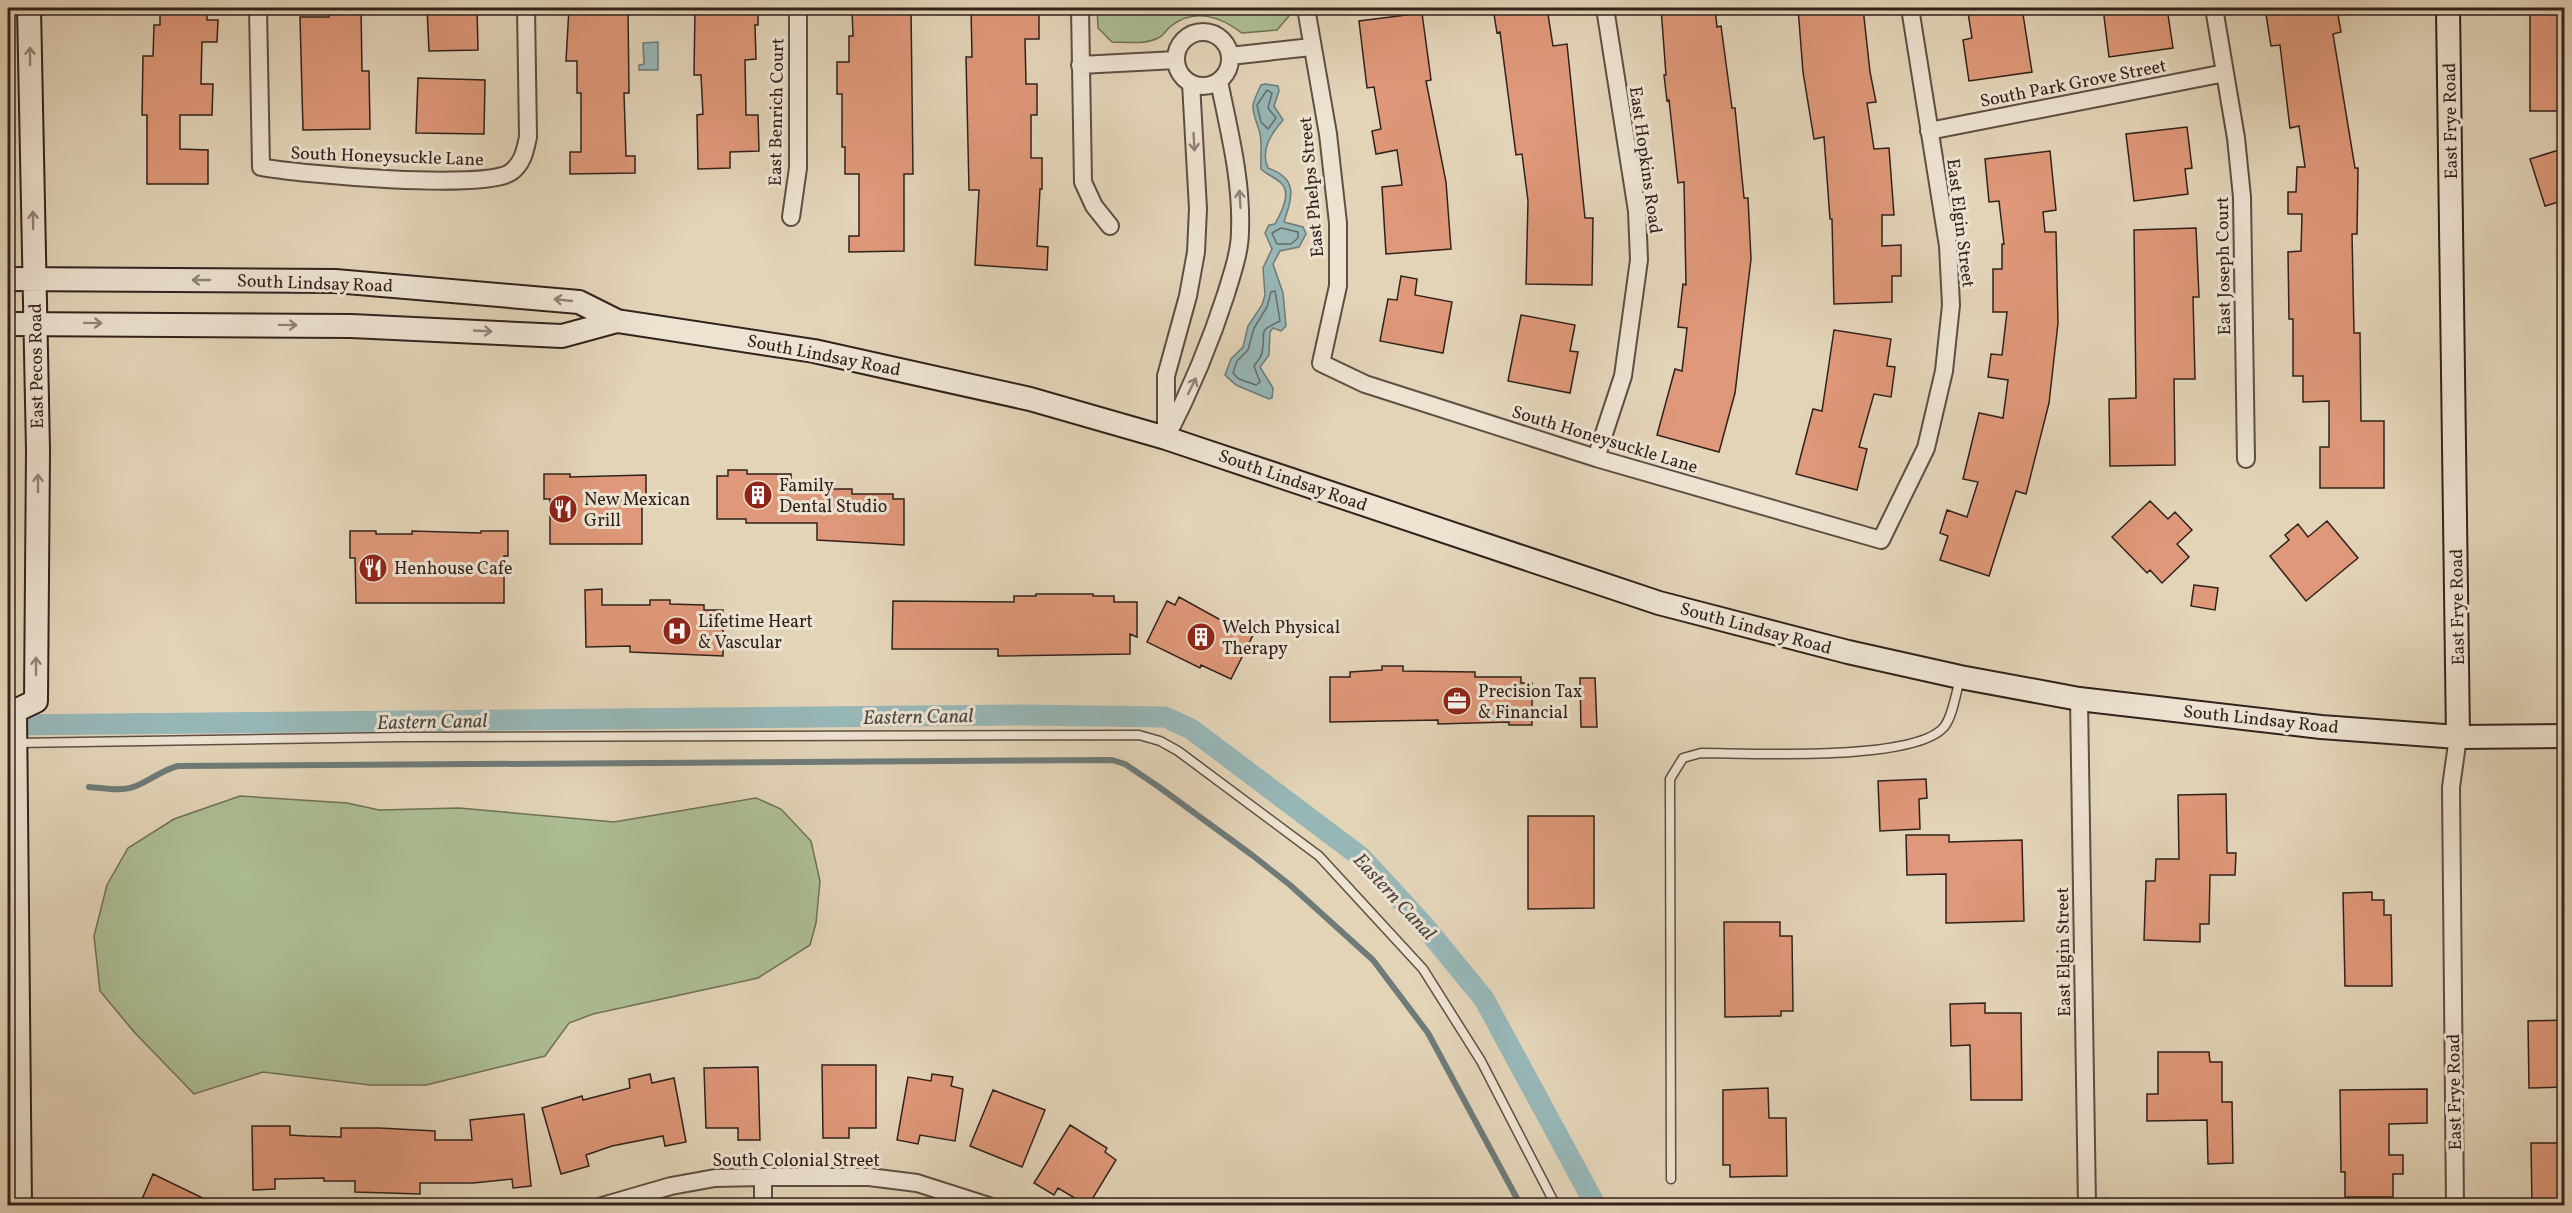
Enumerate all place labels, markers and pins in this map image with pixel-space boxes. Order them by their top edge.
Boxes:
place label: Family Dental Studio [779,474,887,520]
building icon: Family Dental Studio [742,479,774,511]
place label: New Mexican Grill [584,488,690,534]
restaurant icon: New Mexican Grill [547,493,579,525]
restaurant icon: Henhouse Cafe [357,552,389,584]
place label: Henhouse Cafe [394,557,513,582]
place label: Lifetime Heart & Vascular [698,610,813,656]
hospital icon: Lifetime Heart & Vascular [661,615,693,647]
place label: Welch Physical Therapy [1222,616,1340,662]
building icon: Welch Physical Therapy [1185,621,1217,653]
place label: Precision Tax & Financial [1478,680,1582,726]
office icon: Precision Tax & Financial [1441,685,1473,717]

